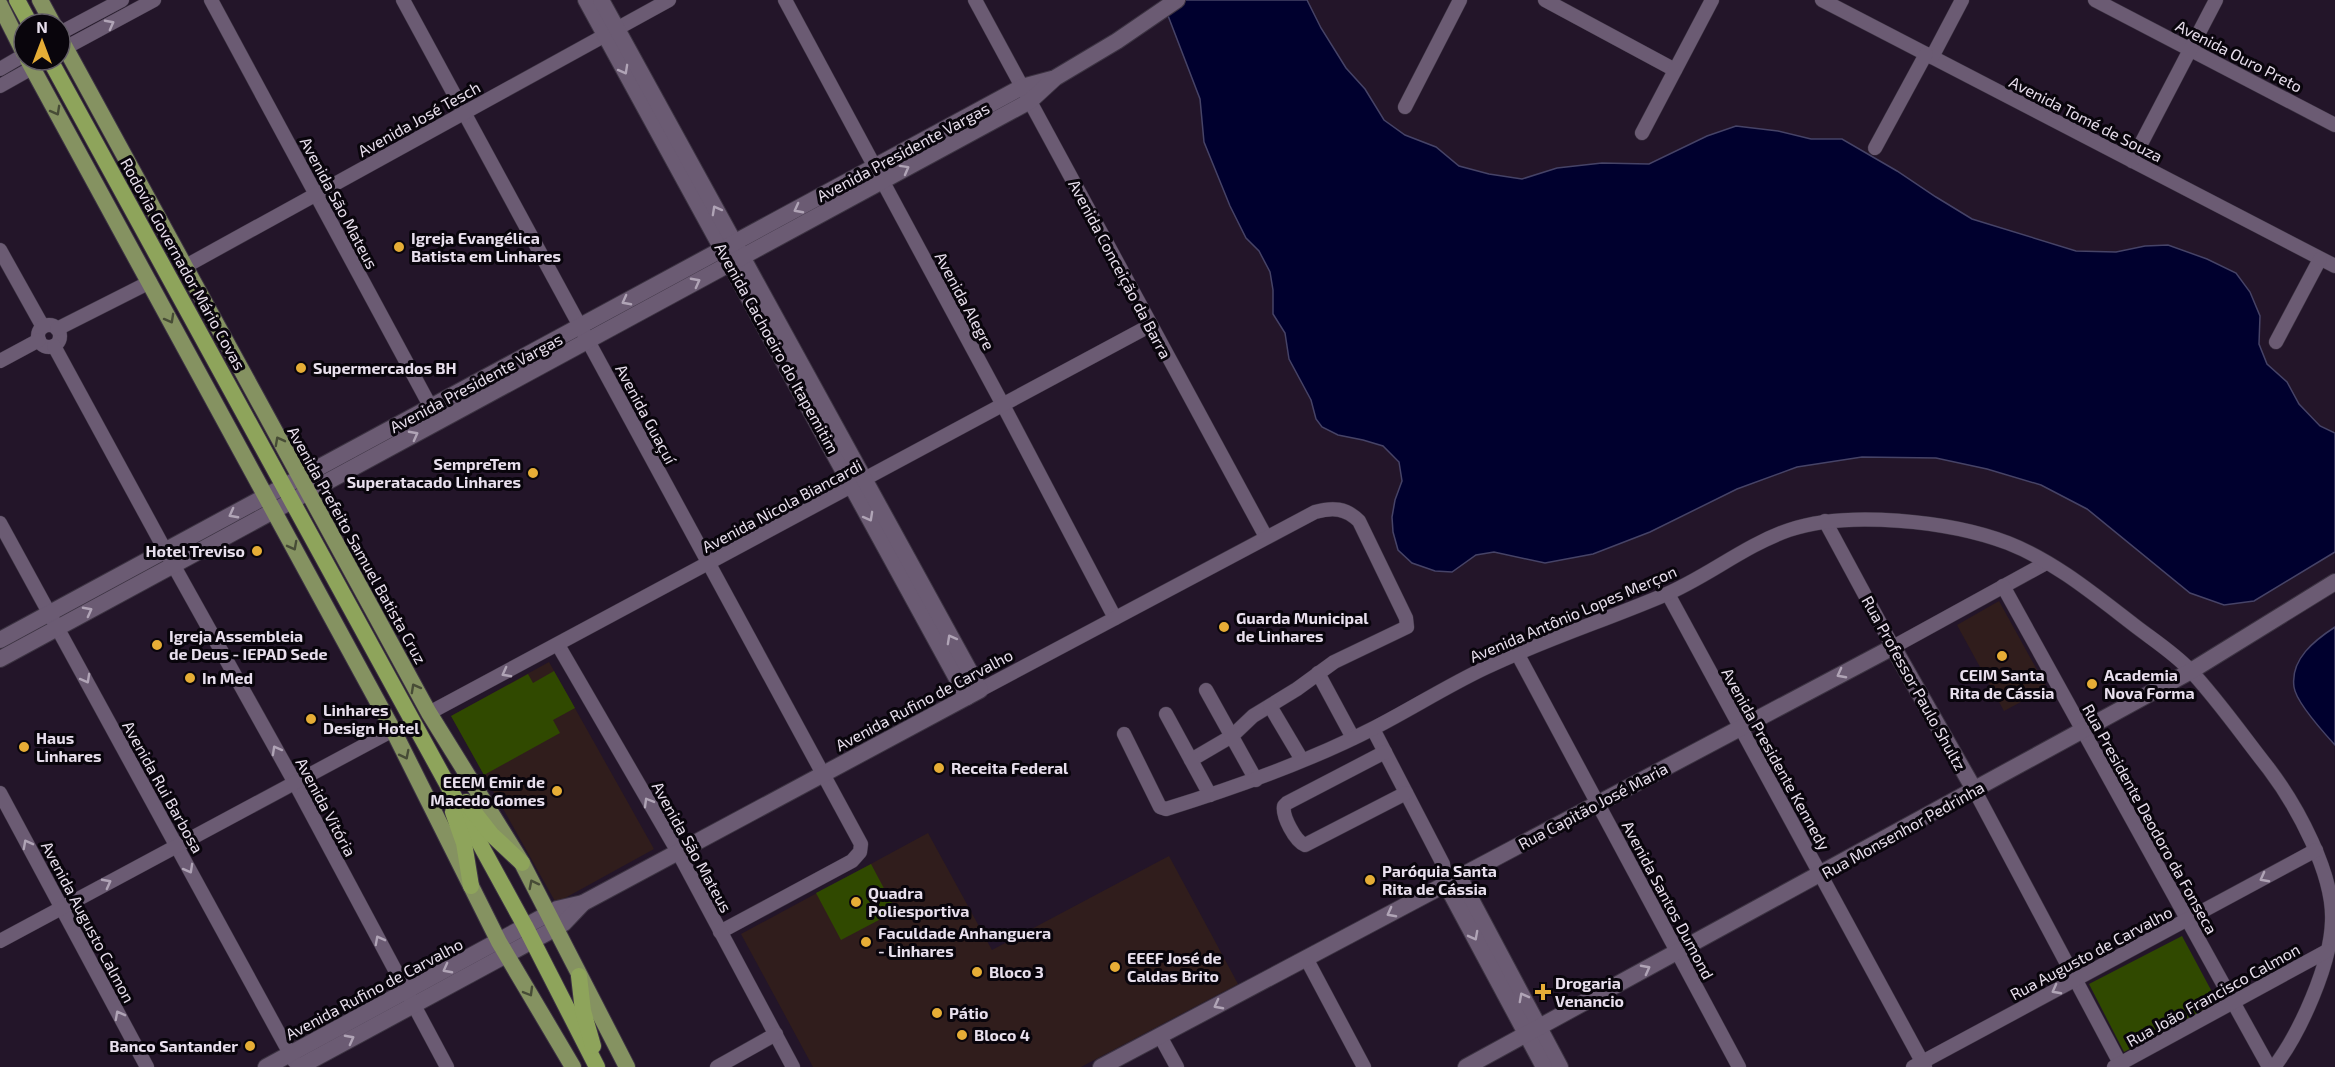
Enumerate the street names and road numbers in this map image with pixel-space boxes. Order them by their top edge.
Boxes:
street label: Avenida Ouro Preto [2173,15,2306,96]
street label: Avenida Tomé de Souza [2007,72,2166,165]
street label: Avenida José Tesch [354,77,483,160]
street label: Avenida Presidente Vargas [813,98,992,205]
street label: Avenida São Mateus [297,134,382,272]
street label: Rodovia Governador Mário Covas [117,154,250,373]
street label: Avenida Conceição da Barra [1064,176,1176,362]
street label: Avenida Cachoeiro do Itapemitim [711,239,843,456]
street label: Avenida Alegre [932,249,999,353]
street label: Avenida Presidente Vargas [386,329,565,436]
street label: Avenida Guaçuí [611,361,681,468]
street label: Avenida Prefeito Samuel Batista Cruz [284,423,431,667]
street label: Avenida Nicola Biancardi [699,455,865,556]
street label: Avenida Antônio Lopes Merçon [1466,561,1680,667]
street label: Rua Professor Paulo Shultz [1858,592,1970,773]
street label: Avenida Rufino de Carvalho [832,645,1016,754]
street label: Avenida Presidente Kennedy [1718,664,1835,854]
street label: Rua Presidente Deodoro da Fonseca [2079,700,2222,937]
street label: Avenida Rui Barbosa [119,717,208,856]
street label: Avenida Vitória [292,754,360,859]
street label: Rua Capitão José Maria [1515,758,1671,853]
street label: Rua Monsenhor Pedrinha [1818,777,1987,882]
street label: Avenida São Mateus [649,778,736,915]
street label: Avenida Santos Dumond [1619,817,1718,982]
street label: Avenida Augusto Calmon [38,838,139,1006]
street label: Rua Augusto de Carvalho [2006,902,2175,1003]
street label: Avenida Rufino de Carvalho [282,934,466,1043]
street label: Rua João Francisco Calmon [2123,939,2303,1050]

